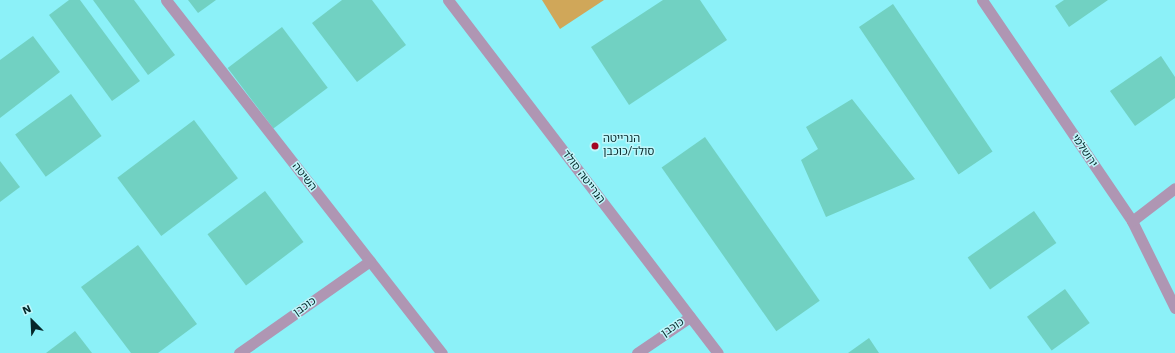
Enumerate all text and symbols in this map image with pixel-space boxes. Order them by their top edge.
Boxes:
street label: ירושלמי [1068,132,1100,170]
place label: הנרייטה סולד/כוכבן [603,133,654,159]
marker: הנרייטה סולד/כוכבן [590,141,600,151]
street label: הנרייטה סולד [559,148,607,206]
street label: השיטה [289,160,319,194]
street label: כוכבן [291,295,319,319]
north arrow [12,301,52,341]
text: N [21,302,33,317]
street label: כוכבן [659,316,687,340]

